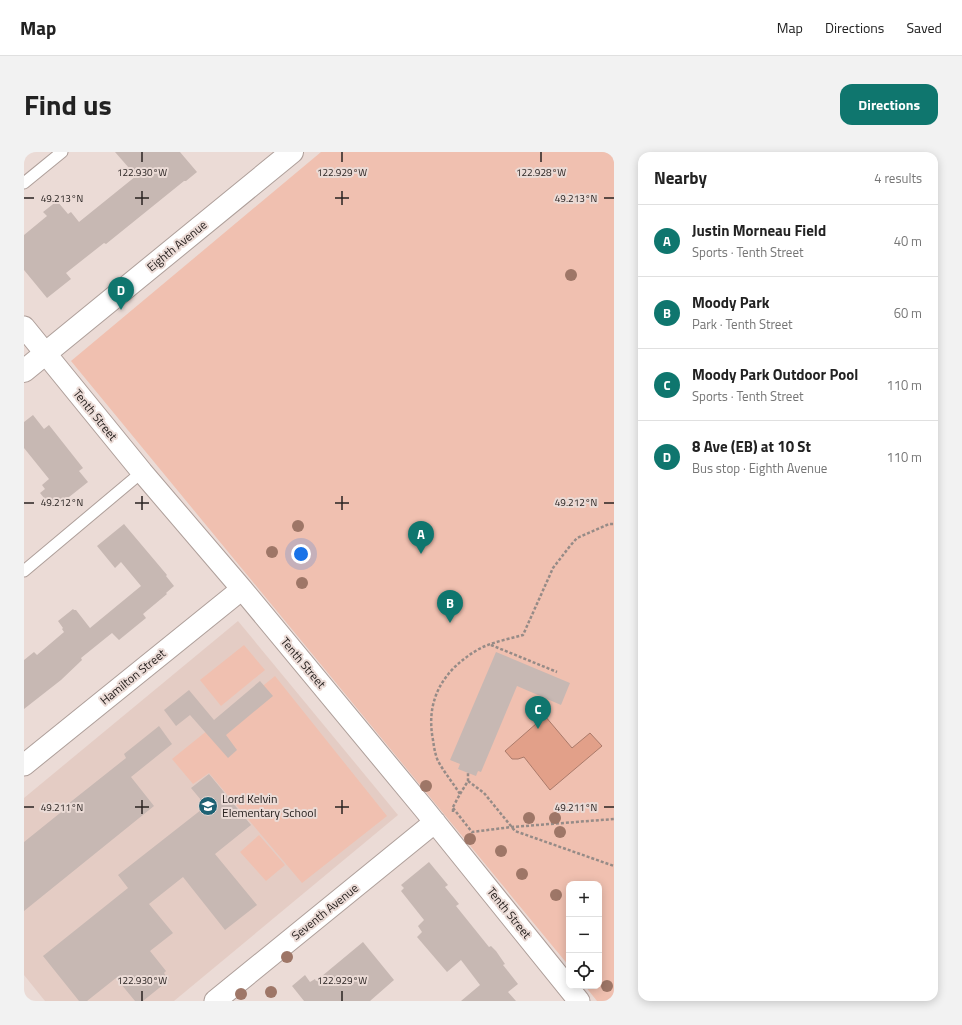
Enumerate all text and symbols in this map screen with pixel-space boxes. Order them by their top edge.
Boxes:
text: Map [20,13,56,42]
text: Map [777,17,803,38]
text: Directions [825,17,884,38]
text: Saved [906,17,942,38]
text: Find us [24,83,112,126]
button: Directions [840,84,938,125]
text: 122.930°W [117,165,167,180]
text: 122.929°W [317,165,367,180]
text: 122.928°W [516,165,566,180]
text: Nearby [654,165,707,191]
text: 4 results [874,168,922,188]
text: 49.213°N [41,191,83,206]
text: 49.213°N [555,191,597,206]
street label: Eighth Avenue [142,215,211,276]
text: Justin Morneau Field [692,219,826,242]
text: A [663,231,671,251]
text: 40 m [894,231,922,251]
text: Sports · Tenth Street [692,242,804,262]
pin: D [108,277,134,310]
text: Moody Park [692,291,770,314]
text: B [663,303,671,323]
text: 60 m [894,303,922,323]
text: Park · Tenth Street [692,314,793,334]
text: Moody Park Outdoor Pool [692,363,858,386]
text: C [663,375,671,395]
text: 110 m [886,375,922,395]
street label: Tenth Street [69,385,123,445]
text: Sports · Tenth Street [692,386,804,406]
text: 8 Ave (EB) at 10 St [692,435,811,458]
text: D [663,447,671,467]
text: 110 m [886,447,922,467]
text: Bus stop · Eighth Avenue [692,458,827,478]
text: 49.212°N [41,495,83,510]
text: 49.212°N [555,495,597,510]
pin: A [408,521,434,554]
your location [291,544,311,564]
pin: B [437,590,463,623]
street label: Tenth Street [276,633,331,693]
street label: Hamilton Street [96,644,170,709]
pin: C [525,696,551,729]
place label: Lord Kelvin Elementary School [222,789,316,822]
school or university icon: Lord Kelvin Elementary School [197,795,219,817]
text: 49.211°N [41,800,83,815]
text: 49.211°N [555,800,597,815]
street label: Seventh Avenue [287,879,362,945]
map controls [566,881,602,989]
button: + [566,881,602,917]
street label: Tenth Street [483,883,537,943]
button: − [566,917,602,953]
button: locate [566,953,602,989]
text: 122.930°W [117,973,167,988]
text: 122.929°W [317,973,367,988]

